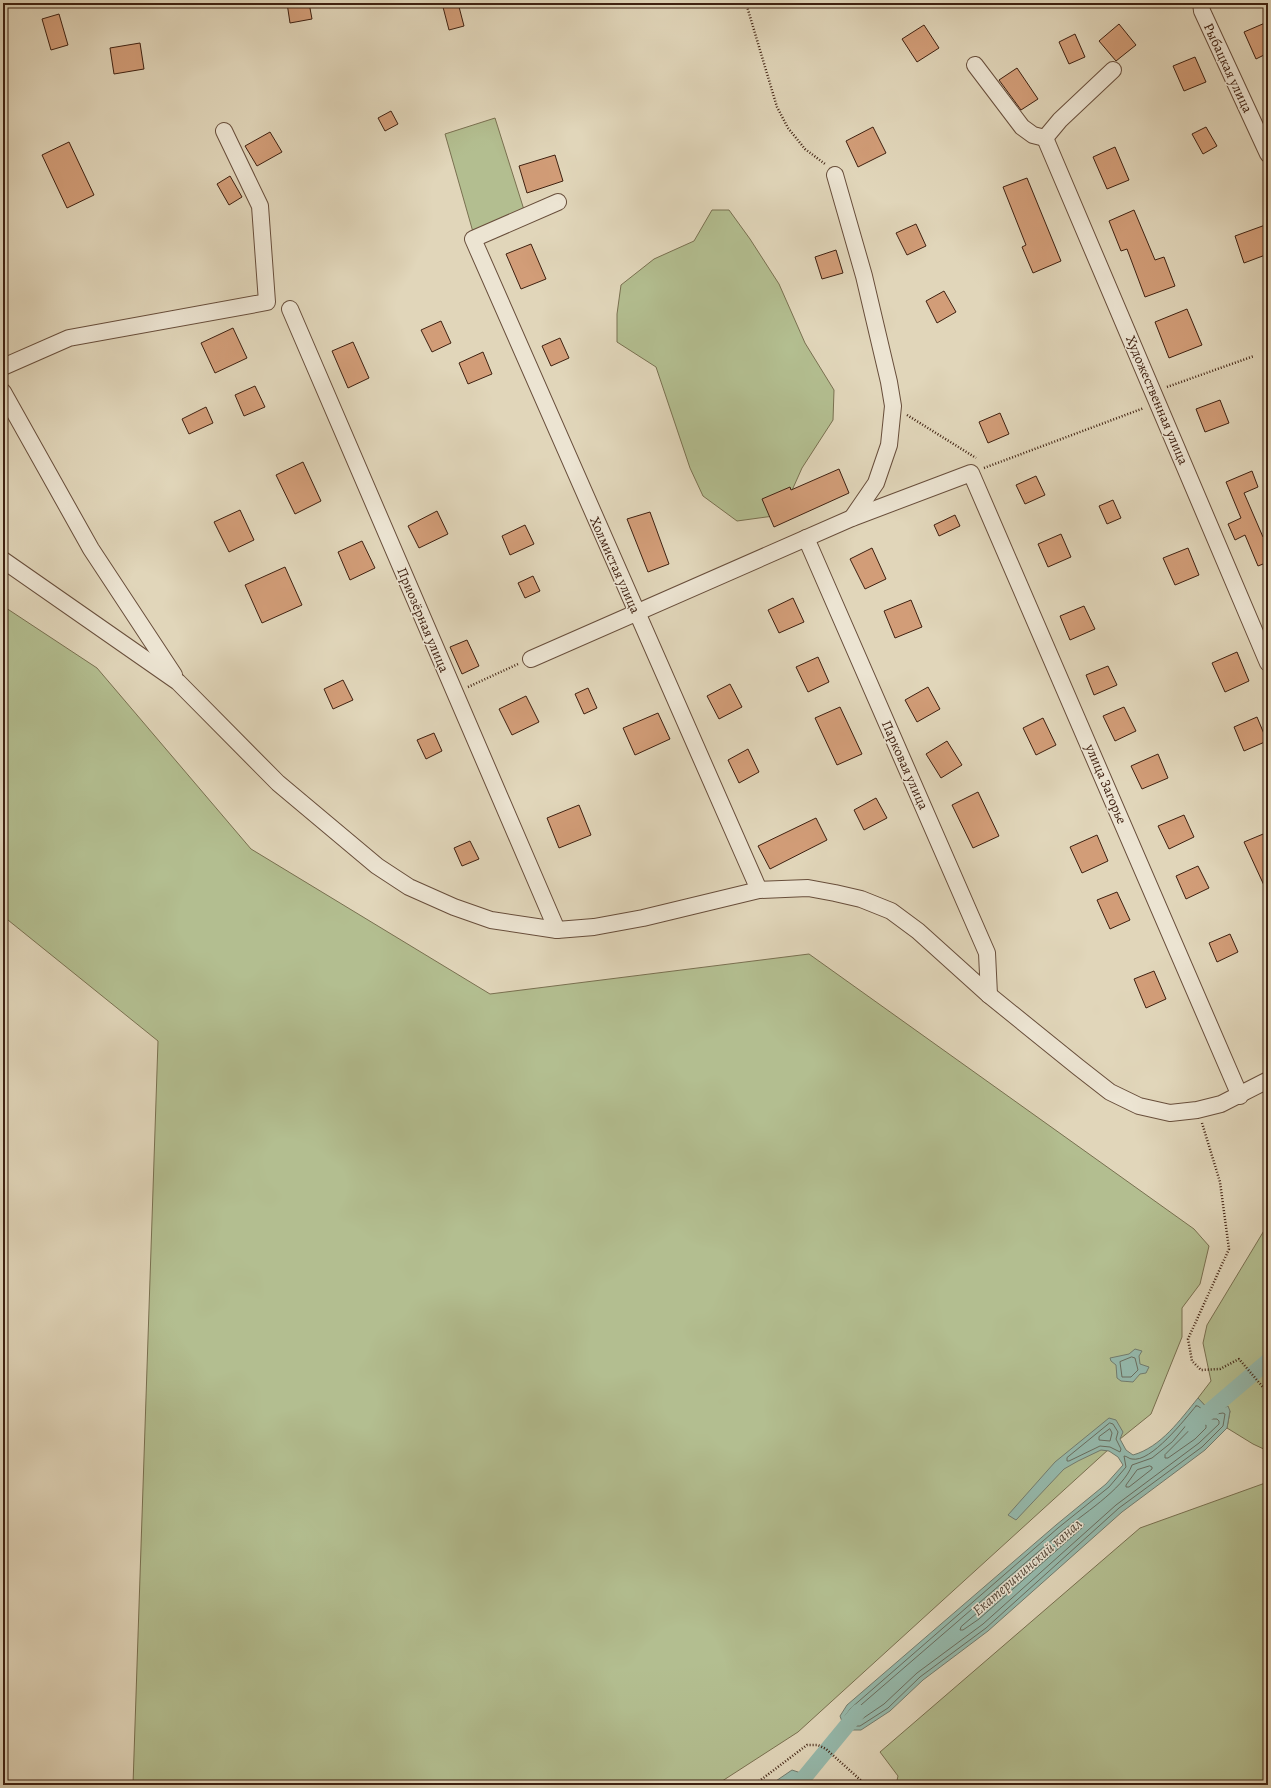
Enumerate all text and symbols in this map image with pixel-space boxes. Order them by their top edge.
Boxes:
street label: Рыбацкая улица [1199,20,1257,117]
street label: Художественная улица [1121,332,1193,468]
street label: Холмистая улица [585,513,645,617]
street label: Приозёрная улица [392,565,454,676]
street label: Парковая улица [877,717,933,813]
street label: улица Загорье [1080,740,1131,827]
water label: Екатерининский канал [968,1514,1086,1620]

